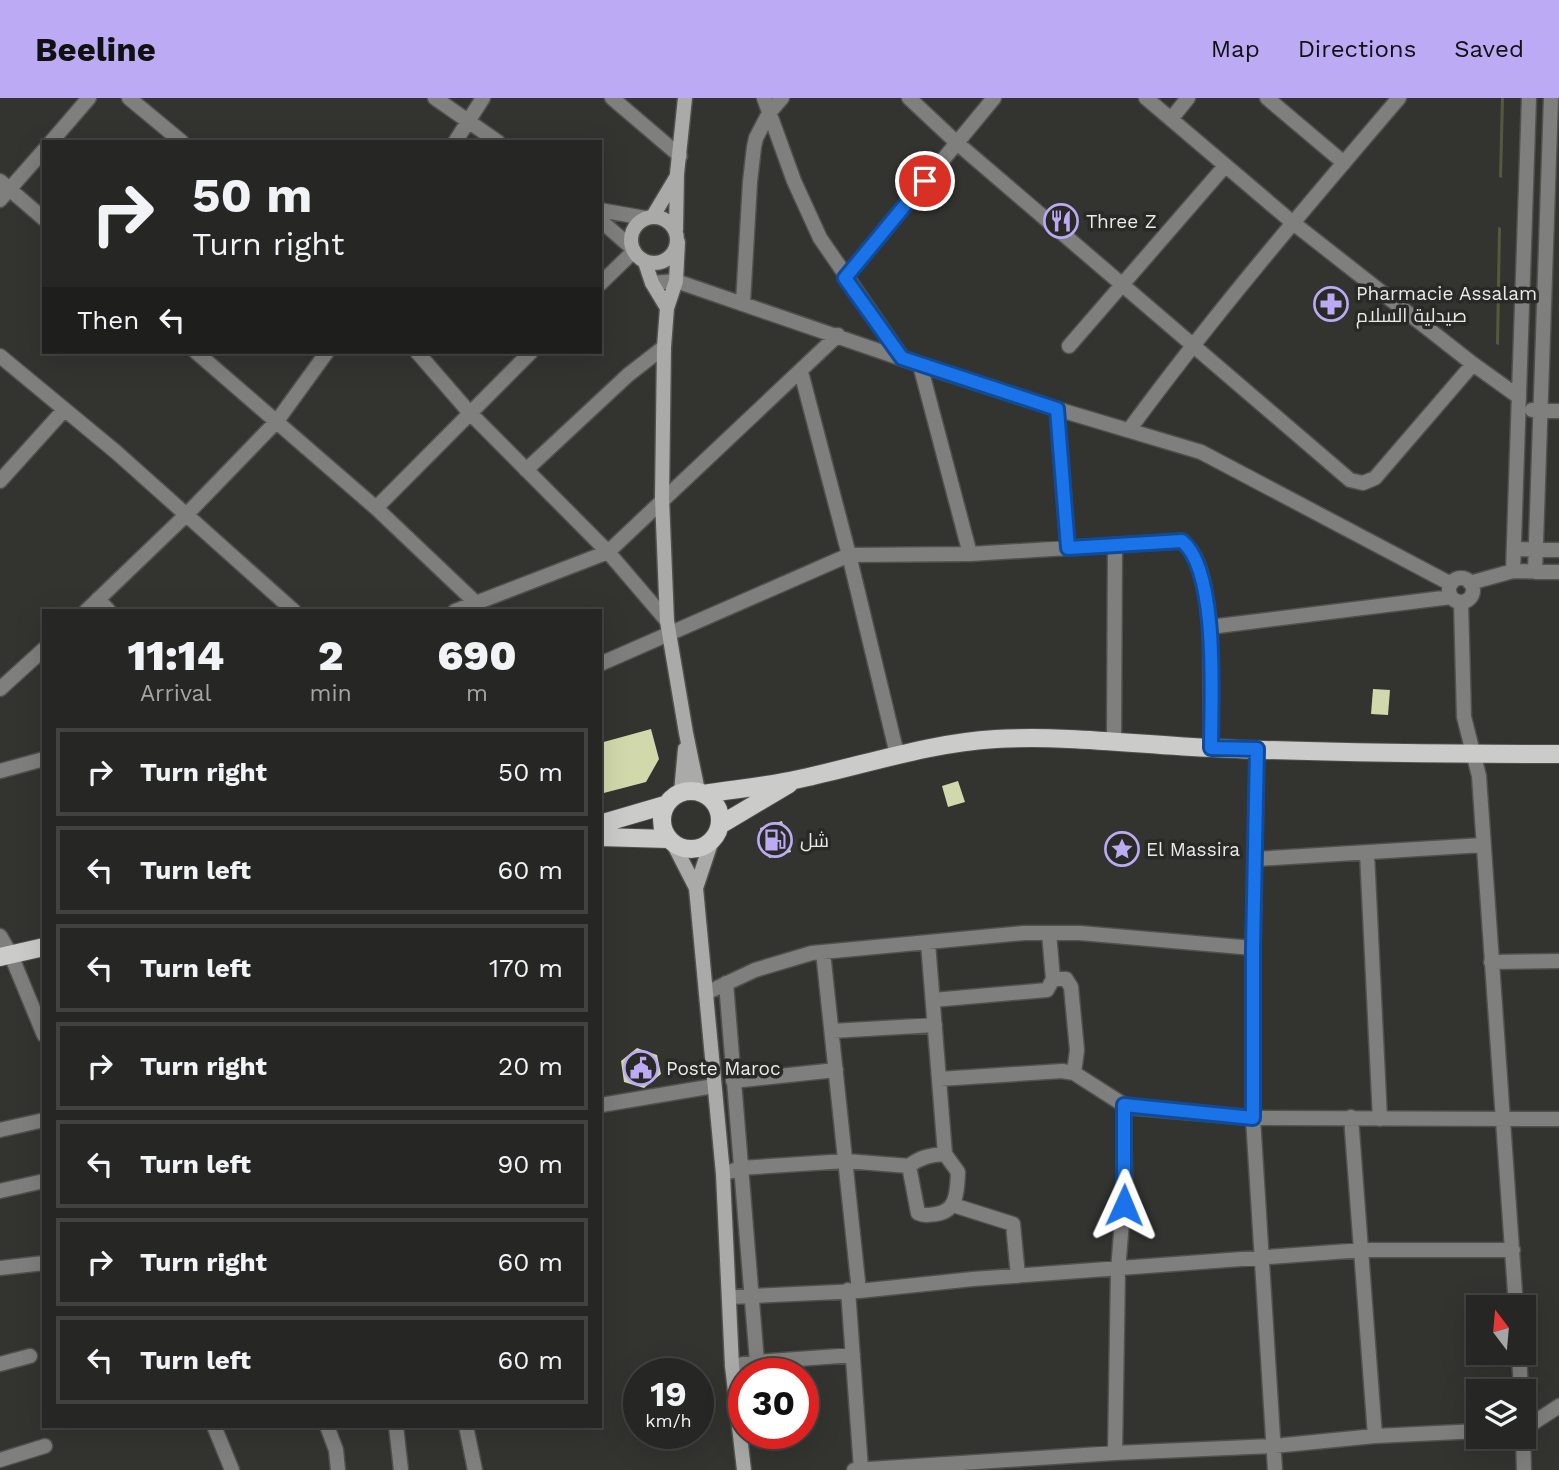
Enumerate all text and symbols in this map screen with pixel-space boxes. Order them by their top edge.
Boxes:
text: Beeline [35,30,156,69]
text: Map [1211,35,1260,63]
text: Directions [1298,35,1416,63]
text: Saved [1454,35,1524,63]
pin [895,151,955,211]
icon: arrive [906,162,944,200]
text: 50 m [192,166,312,224]
icon: right [77,168,168,259]
restaurant icon: Three Z [1042,202,1080,240]
place label: Three Z [1086,210,1157,233]
text: Turn right [192,225,344,263]
place label: Pharmacie Assalam صيدلية السلام [1356,282,1537,329]
pharmacy icon: Pharmacie Assalam صيدلية السلام [1312,285,1350,323]
icon: left [153,301,191,339]
text: Then [77,305,139,335]
text: 11:14 [127,631,224,680]
text: 2 [318,631,343,680]
text: 690 [437,631,517,680]
text: Arrival [140,680,212,707]
text: min [310,680,352,707]
text: m [466,680,488,707]
icon: right [81,753,119,791]
text: Turn right [140,757,267,787]
text: 50 m [498,757,563,787]
fuel station icon: شل [756,821,794,859]
place label: شل [800,829,829,852]
place icon: El Massira [1103,830,1141,868]
place label: El Massira [1146,838,1240,861]
icon: left [81,851,119,889]
text: Turn left [140,855,251,885]
text: 60 m [497,855,563,885]
icon: left [81,949,119,987]
text: Turn left [140,953,251,983]
text: 170 m [489,953,563,983]
icon: right [81,1047,119,1085]
public building icon: Poste Maroc [622,1049,660,1087]
text: Turn right [140,1051,267,1081]
text: 20 m [498,1051,563,1081]
place label: Poste Maroc [666,1057,781,1080]
icon: left [81,1145,119,1183]
text: Turn left [140,1149,251,1179]
text: 90 m [497,1149,563,1179]
position arrow [1087,1168,1161,1242]
icon: right [81,1243,119,1281]
text: Turn right [140,1247,267,1277]
text: 60 m [497,1247,563,1277]
north arrow [1466,1295,1536,1365]
map controls [1466,1295,1536,1449]
icon: left [81,1341,119,1379]
text: Turn left [140,1345,251,1375]
text: 60 m [497,1345,563,1375]
speed limit sign: 30 [728,1358,819,1449]
text: 19 [650,1373,687,1415]
button: layers [1466,1379,1536,1449]
text: km/h [645,1410,692,1431]

